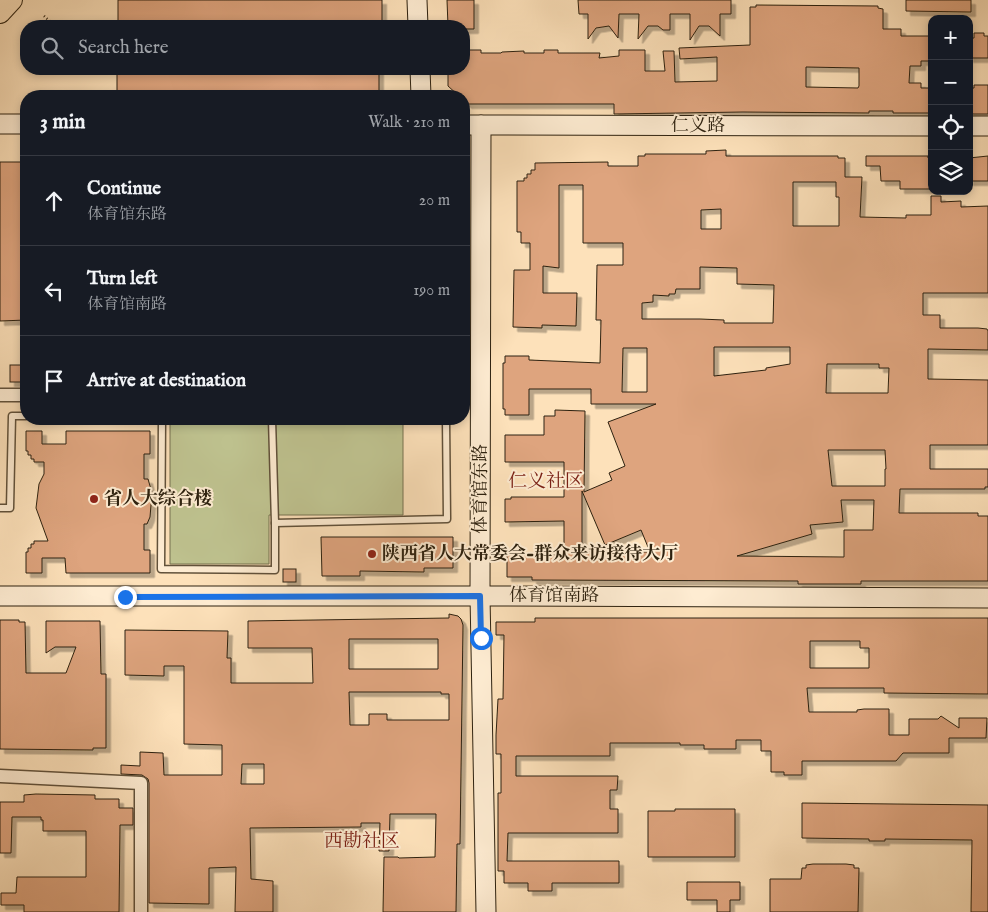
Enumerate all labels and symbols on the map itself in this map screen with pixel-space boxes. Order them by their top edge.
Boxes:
street label: 仁义路 [671,115,725,138]
street label: 体育馆东路 [470,444,493,534]
district label: 仁义社区 [508,470,584,494]
place label: 省人大综合楼 [104,488,212,511]
marker: 省人大综合楼 [88,493,100,505]
place label: 陕西省人大常委会-群众来访接待大厅 [382,543,678,566]
marker: 陕西省人大常委会-群众来访接待大厅 [366,548,378,560]
street label: 体育馆南路 [509,585,599,608]
route end [114,586,137,609]
route start [470,627,493,650]
district label: 西勘社区 [324,830,400,854]

